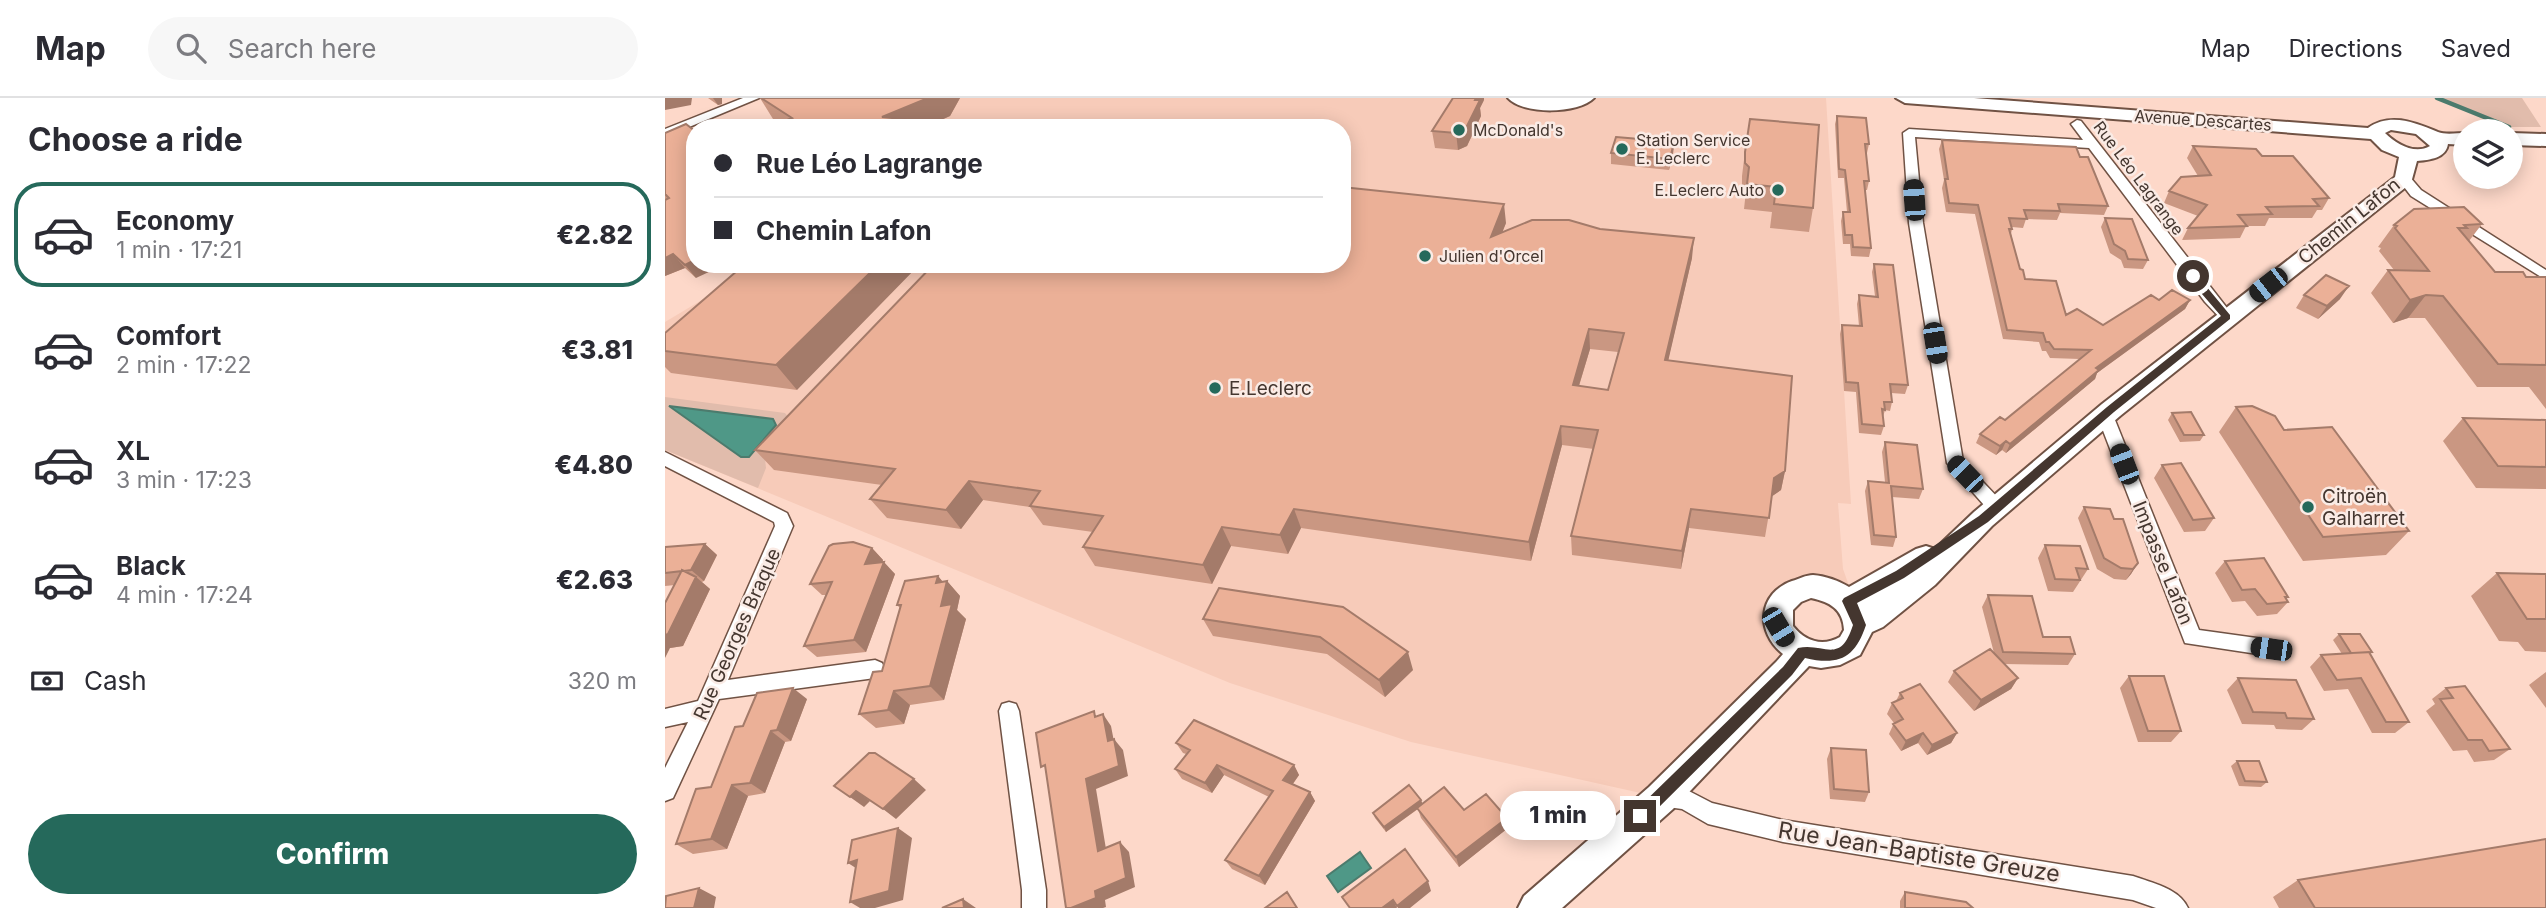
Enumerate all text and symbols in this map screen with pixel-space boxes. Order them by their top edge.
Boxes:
search box [148,17,638,80]
text: Map [35,28,106,68]
icon: search [172,29,210,67]
text: Search here [228,33,376,64]
text: Map [2201,34,2250,63]
text: Directions [2288,34,2403,63]
text: Saved [2441,34,2511,63]
street label: Avenue Descartes [2134,105,2272,135]
street label: Rue Léo Lagrange [2090,117,2188,239]
map controls [2453,119,2523,189]
button: layers [2453,119,2523,189]
text: Choose a ride [28,120,243,159]
place label: McDonald's [1473,120,1563,140]
marker: McDonald's [1451,122,1467,138]
place label: Station Service E. Leclerc [1636,130,1750,168]
marker: Station Service E. Leclerc [1614,141,1630,157]
text: Rue Léo Lagrange [756,148,983,179]
street label: Chemin Lafon [2293,173,2405,269]
car [1903,178,1926,222]
place label: E.Leclerc Auto [1654,180,1764,200]
marker: E.Leclerc Auto [1770,182,1786,198]
icon: car [32,203,95,266]
text: Economy [116,205,234,236]
text: Chemin Lafon [756,215,932,246]
text: €2.82 [556,219,633,250]
text: 1 min · 17:21 [116,236,242,264]
place label: Julien d'Orcel [1439,246,1544,266]
marker: Julien d'Orcel [1417,248,1433,264]
route start [2177,260,2209,292]
car [2245,264,2292,306]
icon: car [32,318,95,381]
text: Comfort [116,320,221,351]
car [1922,321,1949,365]
text: €3.81 [561,334,633,365]
text: 2 min · 17:22 [116,351,252,379]
place label: E.Leclerc [1229,377,1312,400]
marker: E.Leclerc [1207,380,1223,396]
icon: car [32,433,95,496]
text: XL [116,435,150,466]
car [2107,441,2142,487]
text: €4.80 [554,449,633,480]
car [1943,452,1988,496]
text: 3 min · 17:23 [116,466,252,494]
place label: Citroën Galharret [2322,485,2405,530]
street label: Impasse Lafon [2128,498,2198,628]
marker: Citroën Galharret [2300,499,2316,515]
street label: Rue Georges Braque [689,545,785,723]
icon: car [32,548,95,611]
text: Black [116,550,186,581]
text: €2.63 [556,564,633,595]
text: 4 min · 17:24 [116,581,253,609]
car [1759,604,1798,650]
car [2249,636,2294,662]
icon: cash [28,662,66,700]
text: Cash [84,665,147,696]
text: 320 m [568,667,637,695]
callout: 1 min [1500,792,1615,840]
route end [1624,800,1656,832]
text: 1 min [1529,801,1587,829]
button: Confirm [28,814,637,894]
street label: Rue Jean-Baptiste Greuze [1776,816,2062,888]

